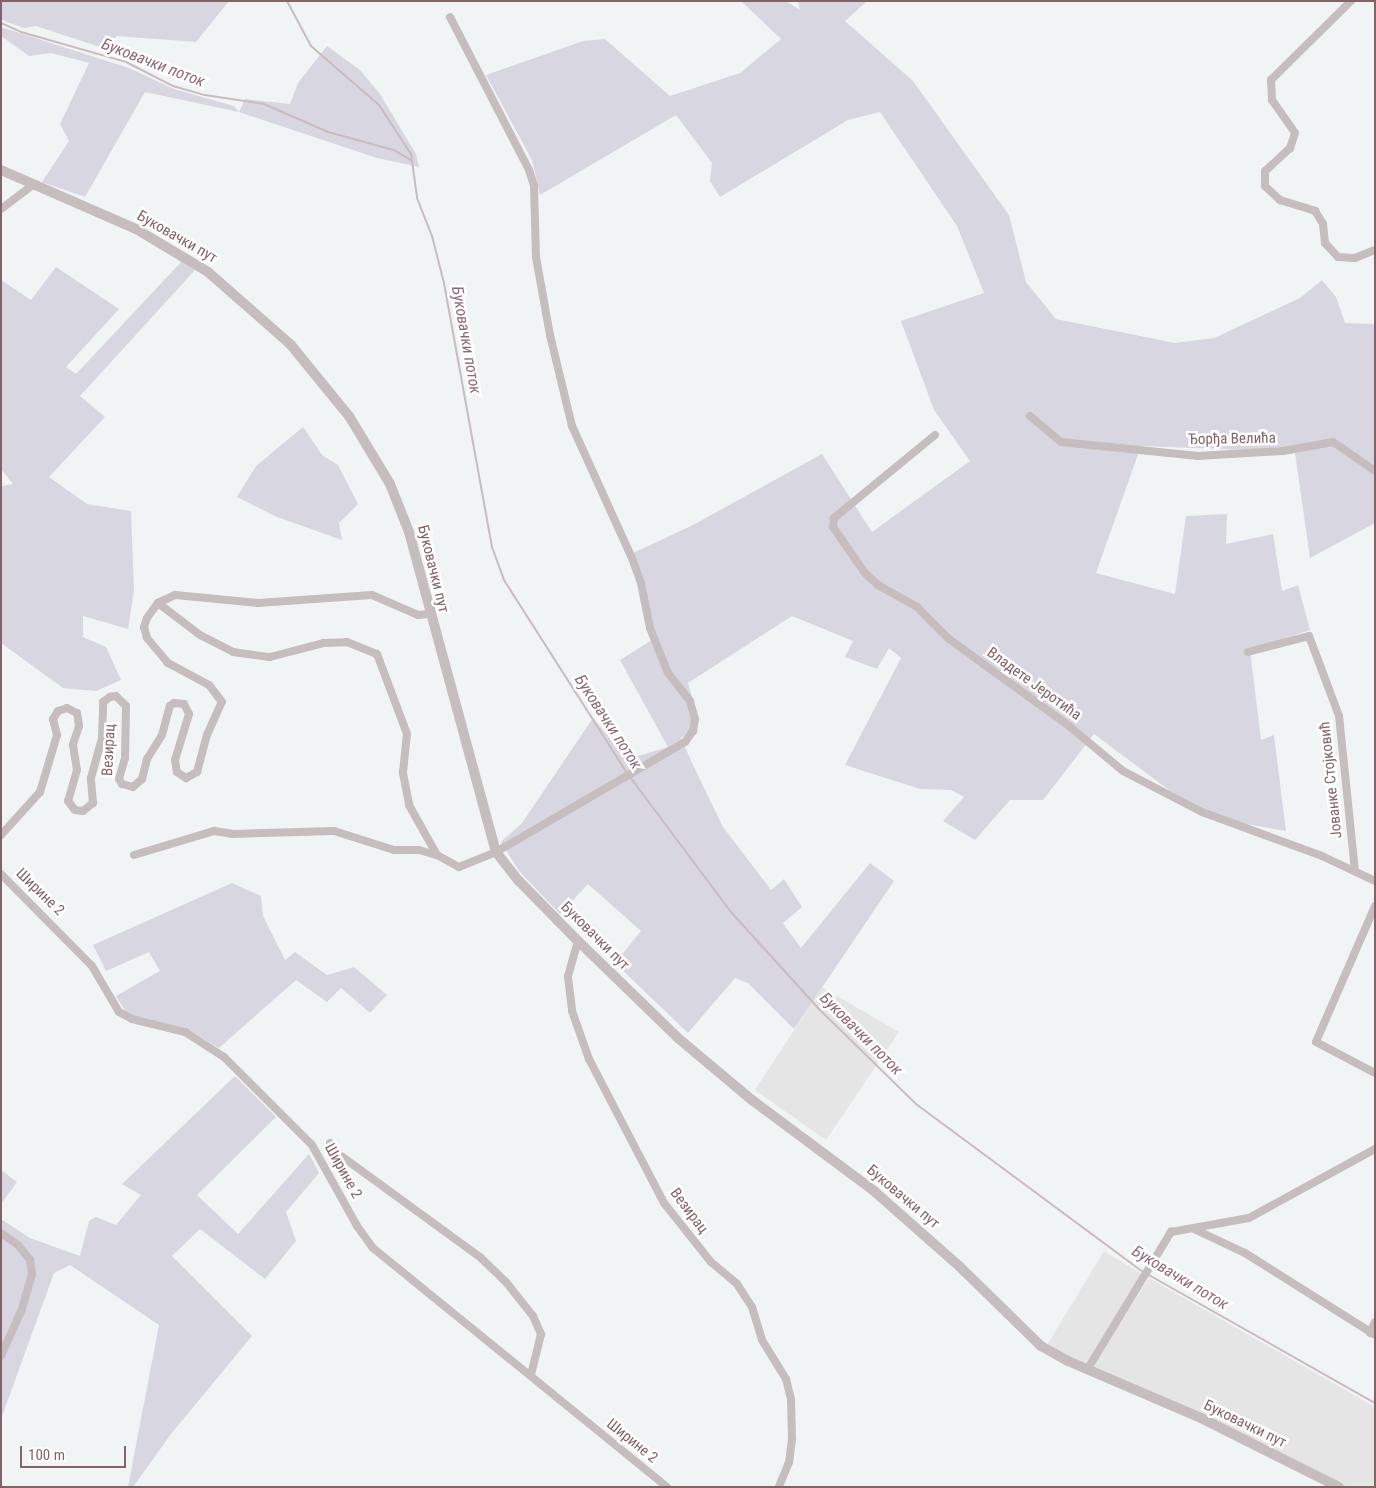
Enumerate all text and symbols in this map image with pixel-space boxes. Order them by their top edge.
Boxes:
water label: Буковачки поток [99,35,207,91]
street label: Буковачки пут [134,207,220,267]
water label: Буковачки поток [447,285,485,395]
street label: Ђорђа Велића [1188,429,1276,449]
street label: Буковачки пут [413,523,453,615]
street label: Владете Јеротића [983,644,1085,724]
water label: Буковачки поток [570,671,646,773]
street label: Јованке Стојковић [1316,721,1346,839]
street label: Везирац [99,724,119,776]
street label: Ширине 2 [12,865,68,919]
street label: Буковачки пут [557,898,633,974]
water label: Буковачки поток [816,989,906,1079]
street label: Ширине 2 [320,1140,366,1202]
street label: Буковачки пут [863,1161,943,1233]
street label: Везирац [666,1185,712,1237]
water label: Буковачки поток [1128,1242,1232,1314]
street label: Буковачки пут [1201,1396,1289,1452]
street label: Ширине 2 [603,1415,661,1467]
scale bar [22,1436,129,1468]
text: 100 m [28,1446,65,1464]

